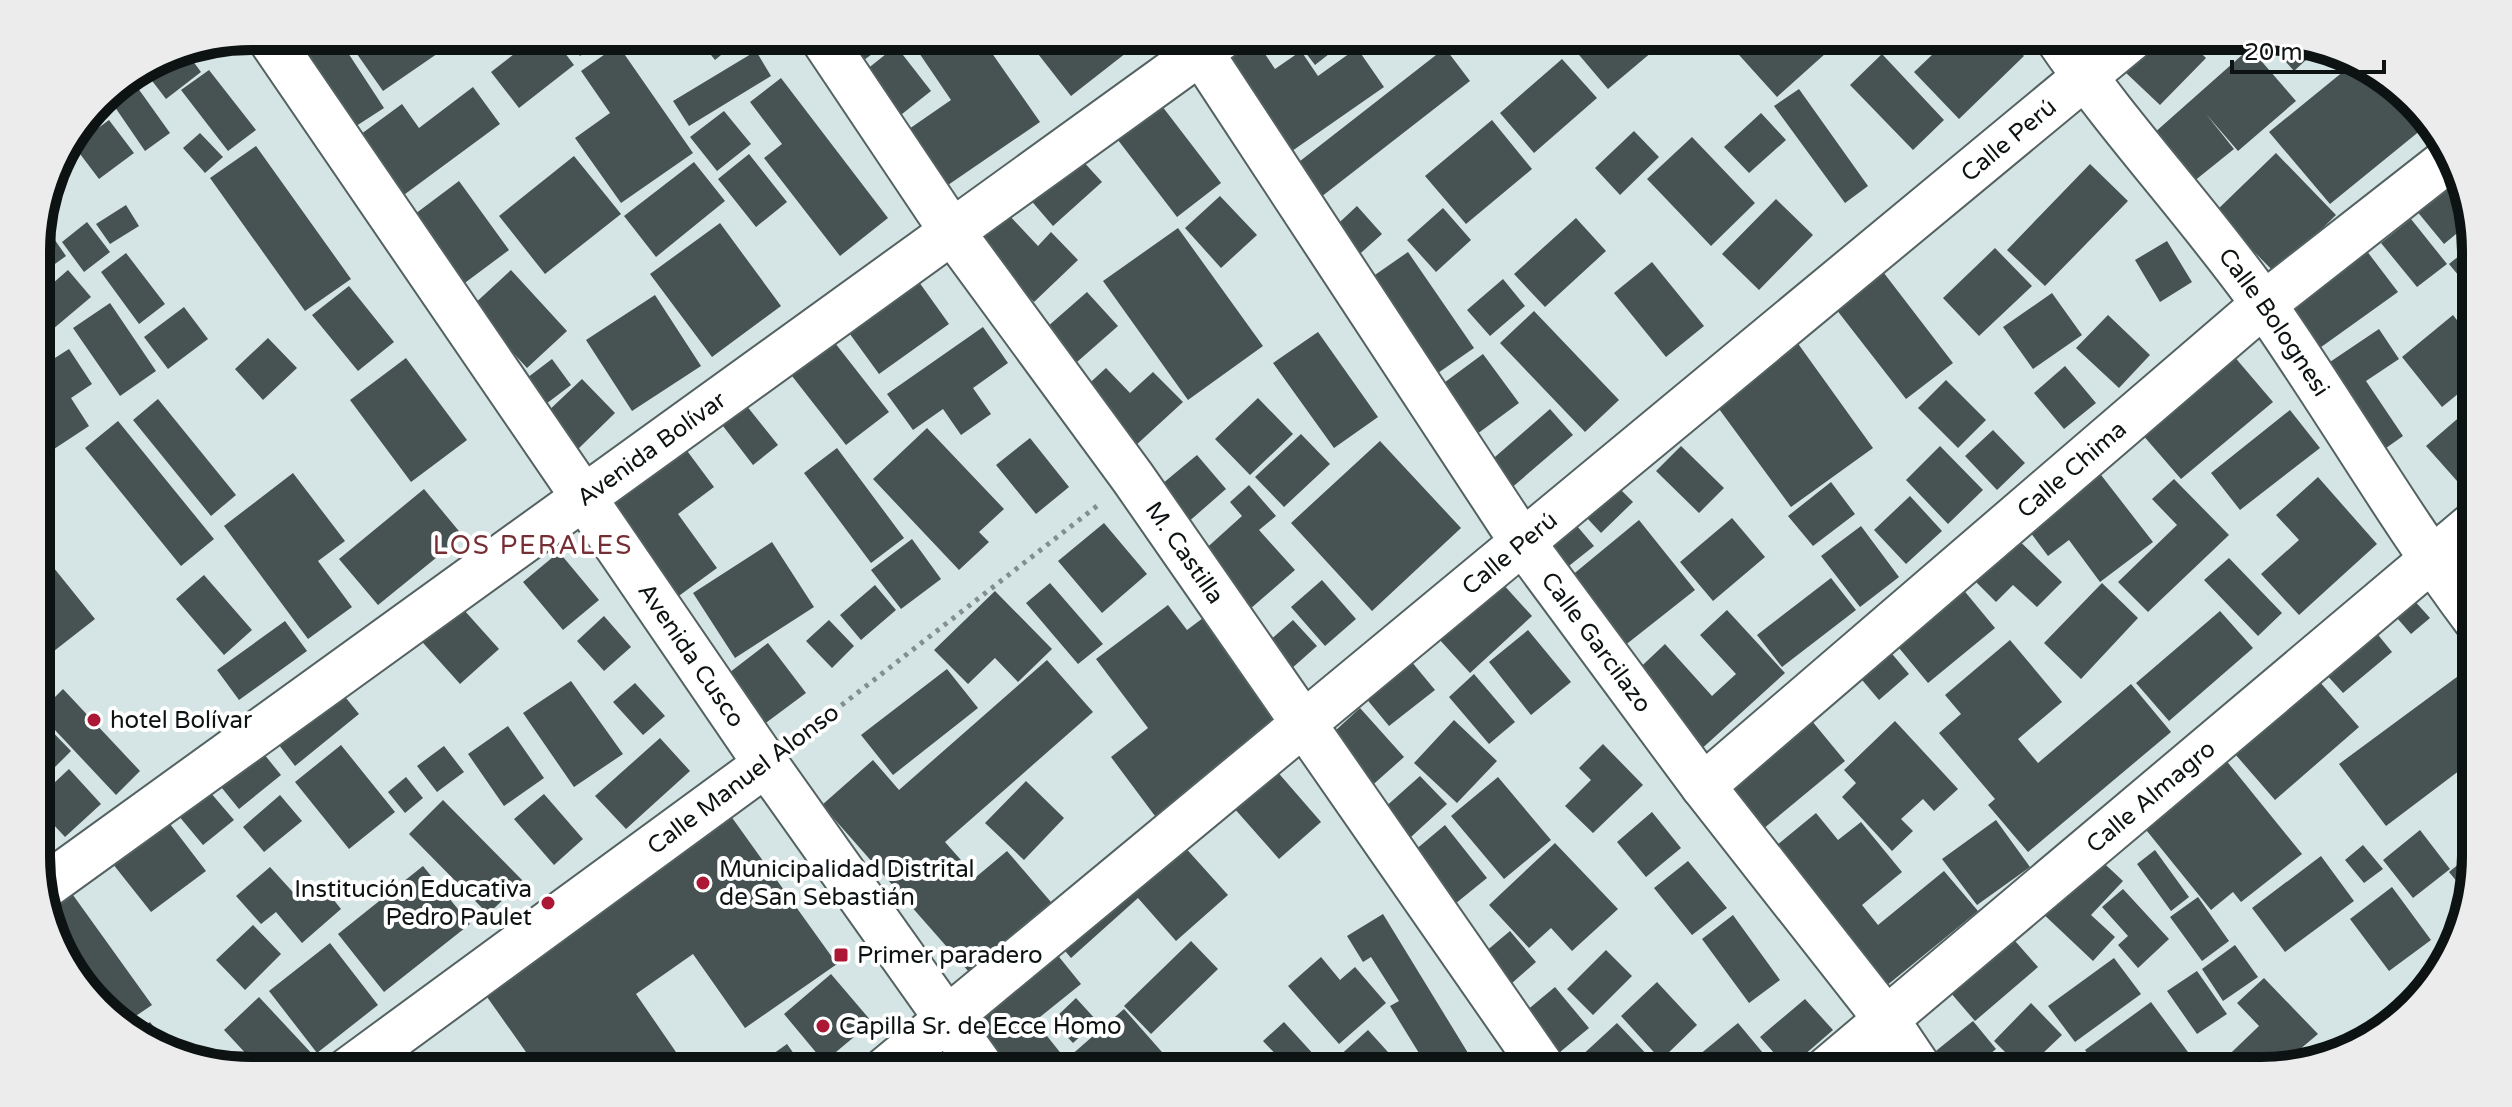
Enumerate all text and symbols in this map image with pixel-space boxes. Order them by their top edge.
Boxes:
scale bar [2232,24,2384,74]
text: 20 m [2244,38,2302,67]
street label: Calle Perú [1955,92,2062,188]
street label: Calle Bolognesi [2212,242,2336,402]
street label: Avenida Bolívar [571,385,733,513]
street label: Calle Chima [2011,415,2133,525]
street label: M. Castilla [1139,496,1230,610]
street label: Calle Perú [1456,506,1563,601]
district label: LOS PERALES [433,530,633,561]
street label: Calle Garcilazo [1535,567,1658,718]
street label: Avenida Cusco [631,578,751,733]
street label: Calle Manuel Alonso [642,698,845,861]
place label: hotel Bolívar [110,706,253,735]
marker: hotel Bolívar [85,711,103,729]
street label: Calle Almagro [2081,734,2221,859]
place label: Municipalidad Distrital de San Sebastián [719,855,975,912]
marker: Municipalidad Distrital de San Sebastián [694,874,712,892]
place label: Institución Educativa Pedro Paulet [294,875,532,932]
marker: Institución Educativa Pedro Paulet [539,894,557,912]
place label: Primer paradero [857,941,1043,970]
marker: Primer paradero [832,946,850,964]
place label: Capilla Sr. de Ecce Homo [839,1012,1122,1041]
marker: Capilla Sr. de Ecce Homo [814,1017,832,1035]

